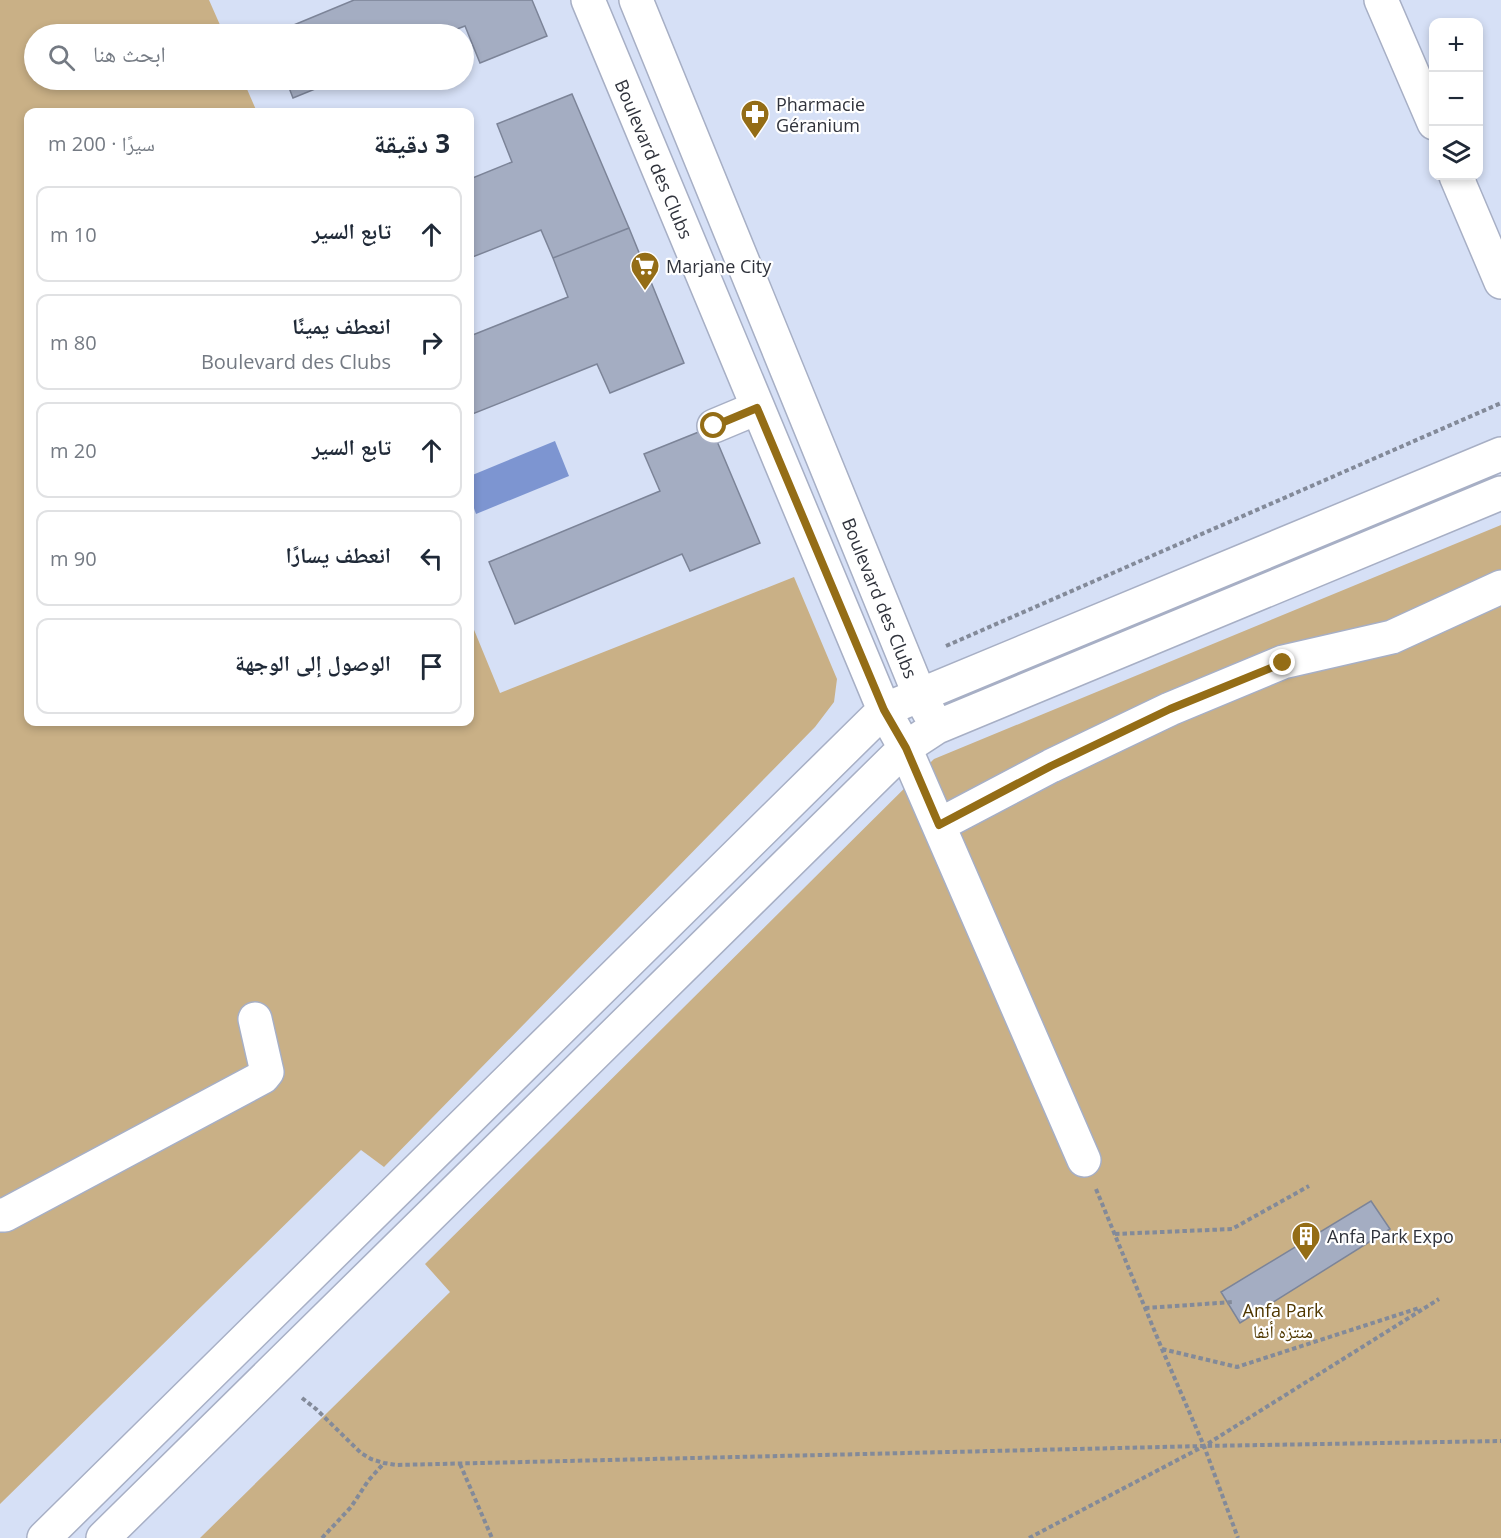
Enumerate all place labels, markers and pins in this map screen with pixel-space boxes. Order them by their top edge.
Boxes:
place label: Pharmacie Géranium [776,92,865,137]
pharmacy icon: Pharmacie Géranium [739,98,771,140]
supermarket icon: Marjane City [629,250,661,292]
place label: Marjane City [666,254,772,278]
building icon: Anfa Park Expo [1290,1220,1322,1262]
place label: Anfa Park Expo [1327,1224,1454,1248]

